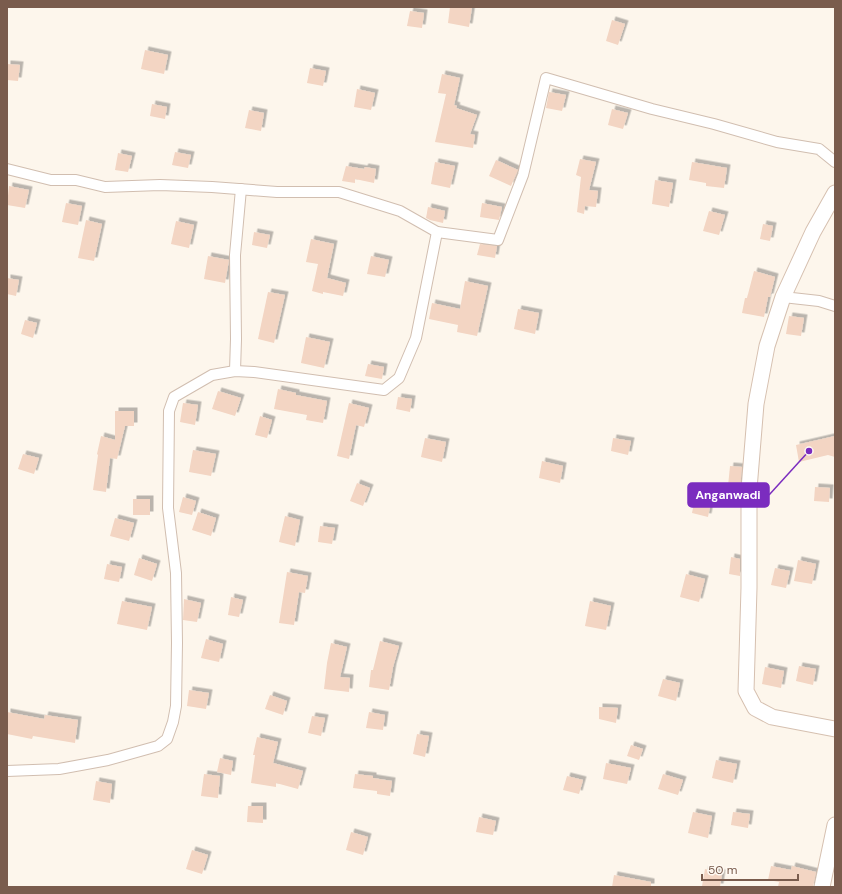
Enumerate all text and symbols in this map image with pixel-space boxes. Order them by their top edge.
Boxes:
callout: Anganwadi [688,483,769,507]
text: Anganwadi [695,487,761,503]
scale bar [702,856,798,882]
text: 50 m [708,862,737,878]

